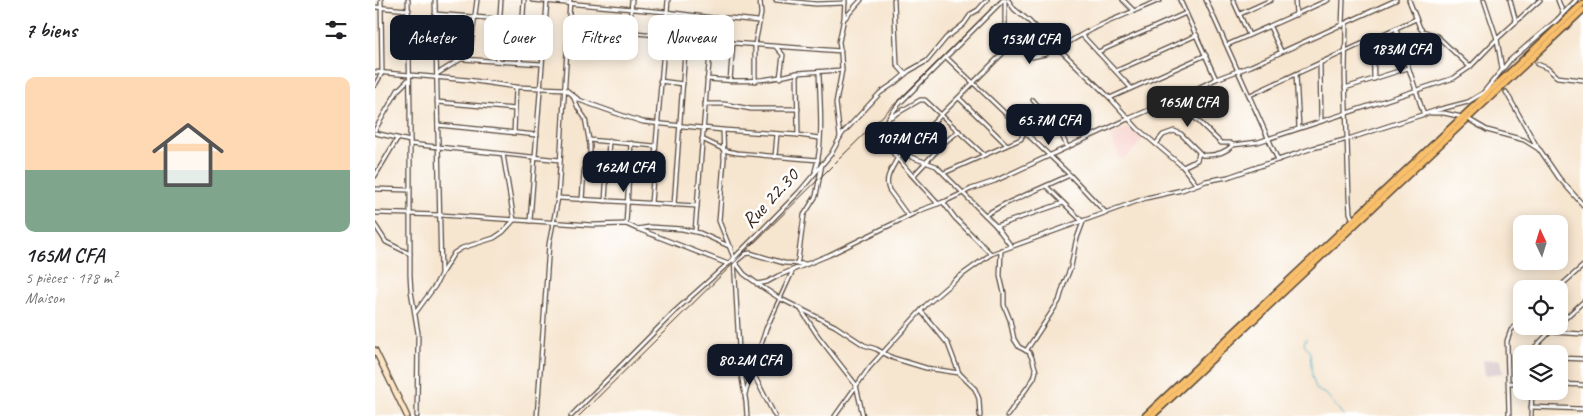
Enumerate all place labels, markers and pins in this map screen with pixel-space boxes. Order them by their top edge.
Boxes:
pin: 153M CFA [978,22,1082,65]
pin: 183M CFA [1349,32,1453,75]
pin: 165M CFA [1136,86,1240,128]
pin: 65.7M CFA [992,104,1106,146]
pin: 107M CFA [854,121,958,164]
pin: 162M CFA [572,150,676,193]
pin: 80.2M CFA [693,344,807,386]

